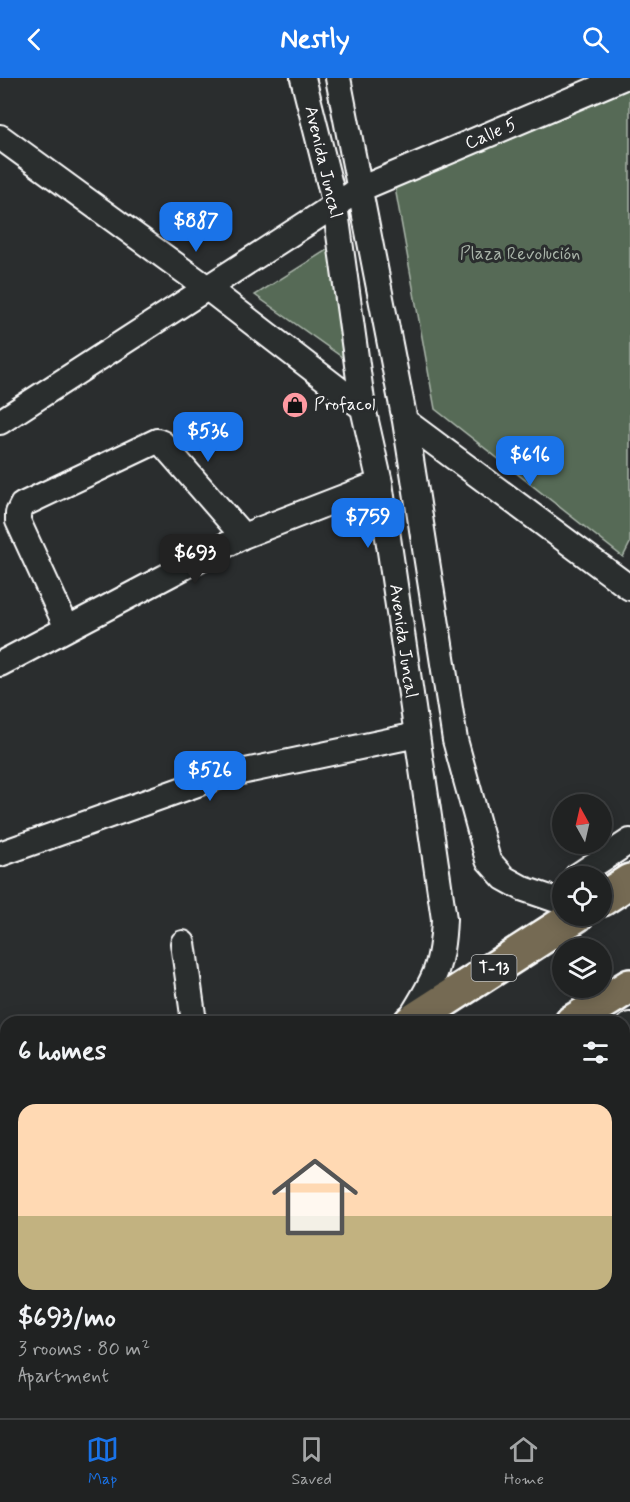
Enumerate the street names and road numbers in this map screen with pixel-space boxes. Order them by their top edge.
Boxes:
street label: Avenida Juncal [298,103,348,221]
street label: Calle 5 [461,112,521,156]
street label: Avenida Juncal [383,582,423,700]
road number: T-13 [472,955,516,981]

